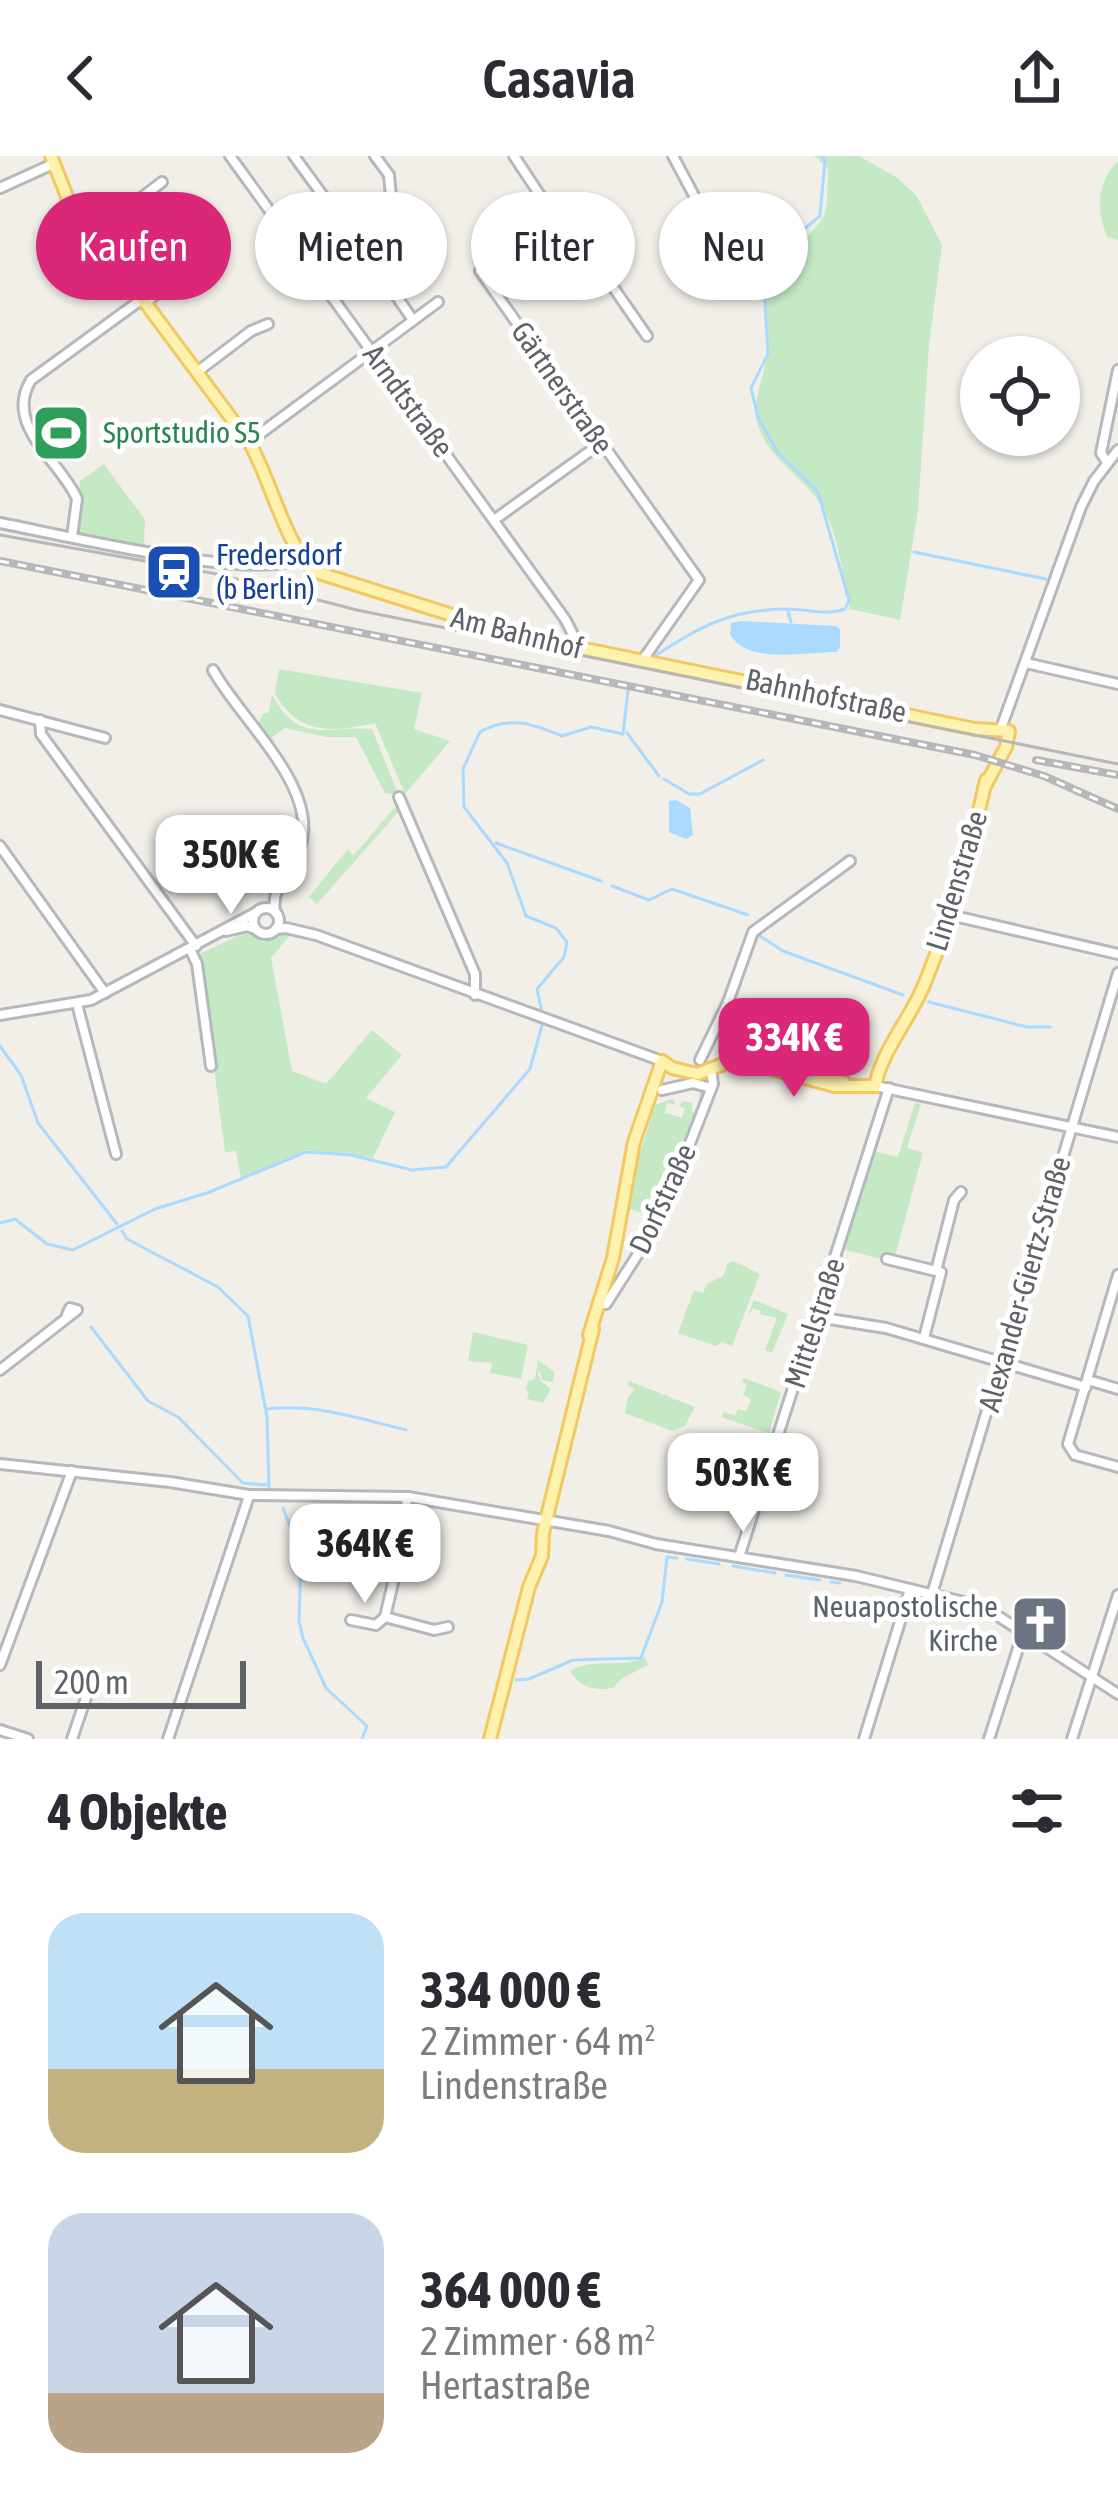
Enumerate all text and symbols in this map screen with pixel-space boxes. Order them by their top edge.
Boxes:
icon: back [48,45,114,111]
icon: share [1004,45,1070,111]
text: Casavia [482,48,636,109]
chip: Kaufen [36,192,231,300]
chip: Mieten [255,192,447,300]
chip: Filter [471,192,635,300]
chip: Neu [659,192,808,300]
street label: Gärtnerstraße [505,315,621,460]
map controls [960,336,1080,456]
button: locate [960,336,1080,456]
street label: Arndtstraße [357,338,461,463]
sports icon: Sportstudio S5 [30,402,92,464]
place label: Sportstudio S5 [103,415,261,449]
place label: Fredersdorf (b Berlin) [216,537,342,605]
station icon: Fredersdorf (b Berlin) [143,541,205,603]
street label: Am Bahnhof [448,599,587,665]
street label: Bahnhofstraße [743,661,910,729]
street label: Lindenstraße [919,807,993,955]
pin: 350K € [133,815,329,917]
text: 350K € [183,832,280,876]
pin: 334K € [696,998,892,1100]
text: 334K € [746,1015,843,1059]
street label: Dorfstraße [622,1138,702,1259]
street label: Alexander-Giertz-Straße [971,1152,1077,1415]
street label: Mittelstraße [777,1253,851,1392]
pin: 503K € [645,1433,841,1535]
text: 503K € [695,1450,792,1494]
pin: 364K € [267,1504,463,1606]
text: 364K € [317,1521,414,1565]
place label: Neuapostolische Kirche [812,1589,998,1657]
church icon: Neuapostolische Kirche [1009,1593,1071,1655]
scale bar [36,1655,246,1708]
text: 200 m [54,1663,129,1701]
icon: filters [1004,1778,1070,1844]
text: 4 Objekte [48,1782,228,1841]
text: 334 000 € [420,1960,601,2019]
icon: home [144,1961,288,2105]
text: 2 Zimmer · 64 m² [420,2019,656,2063]
text: Lindenstraße [420,2063,608,2107]
text: 364 000 € [420,2260,601,2319]
icon: home [144,2261,288,2405]
text: 2 Zimmer · 68 m² [420,2319,656,2363]
text: Hertastraße [420,2363,591,2407]

